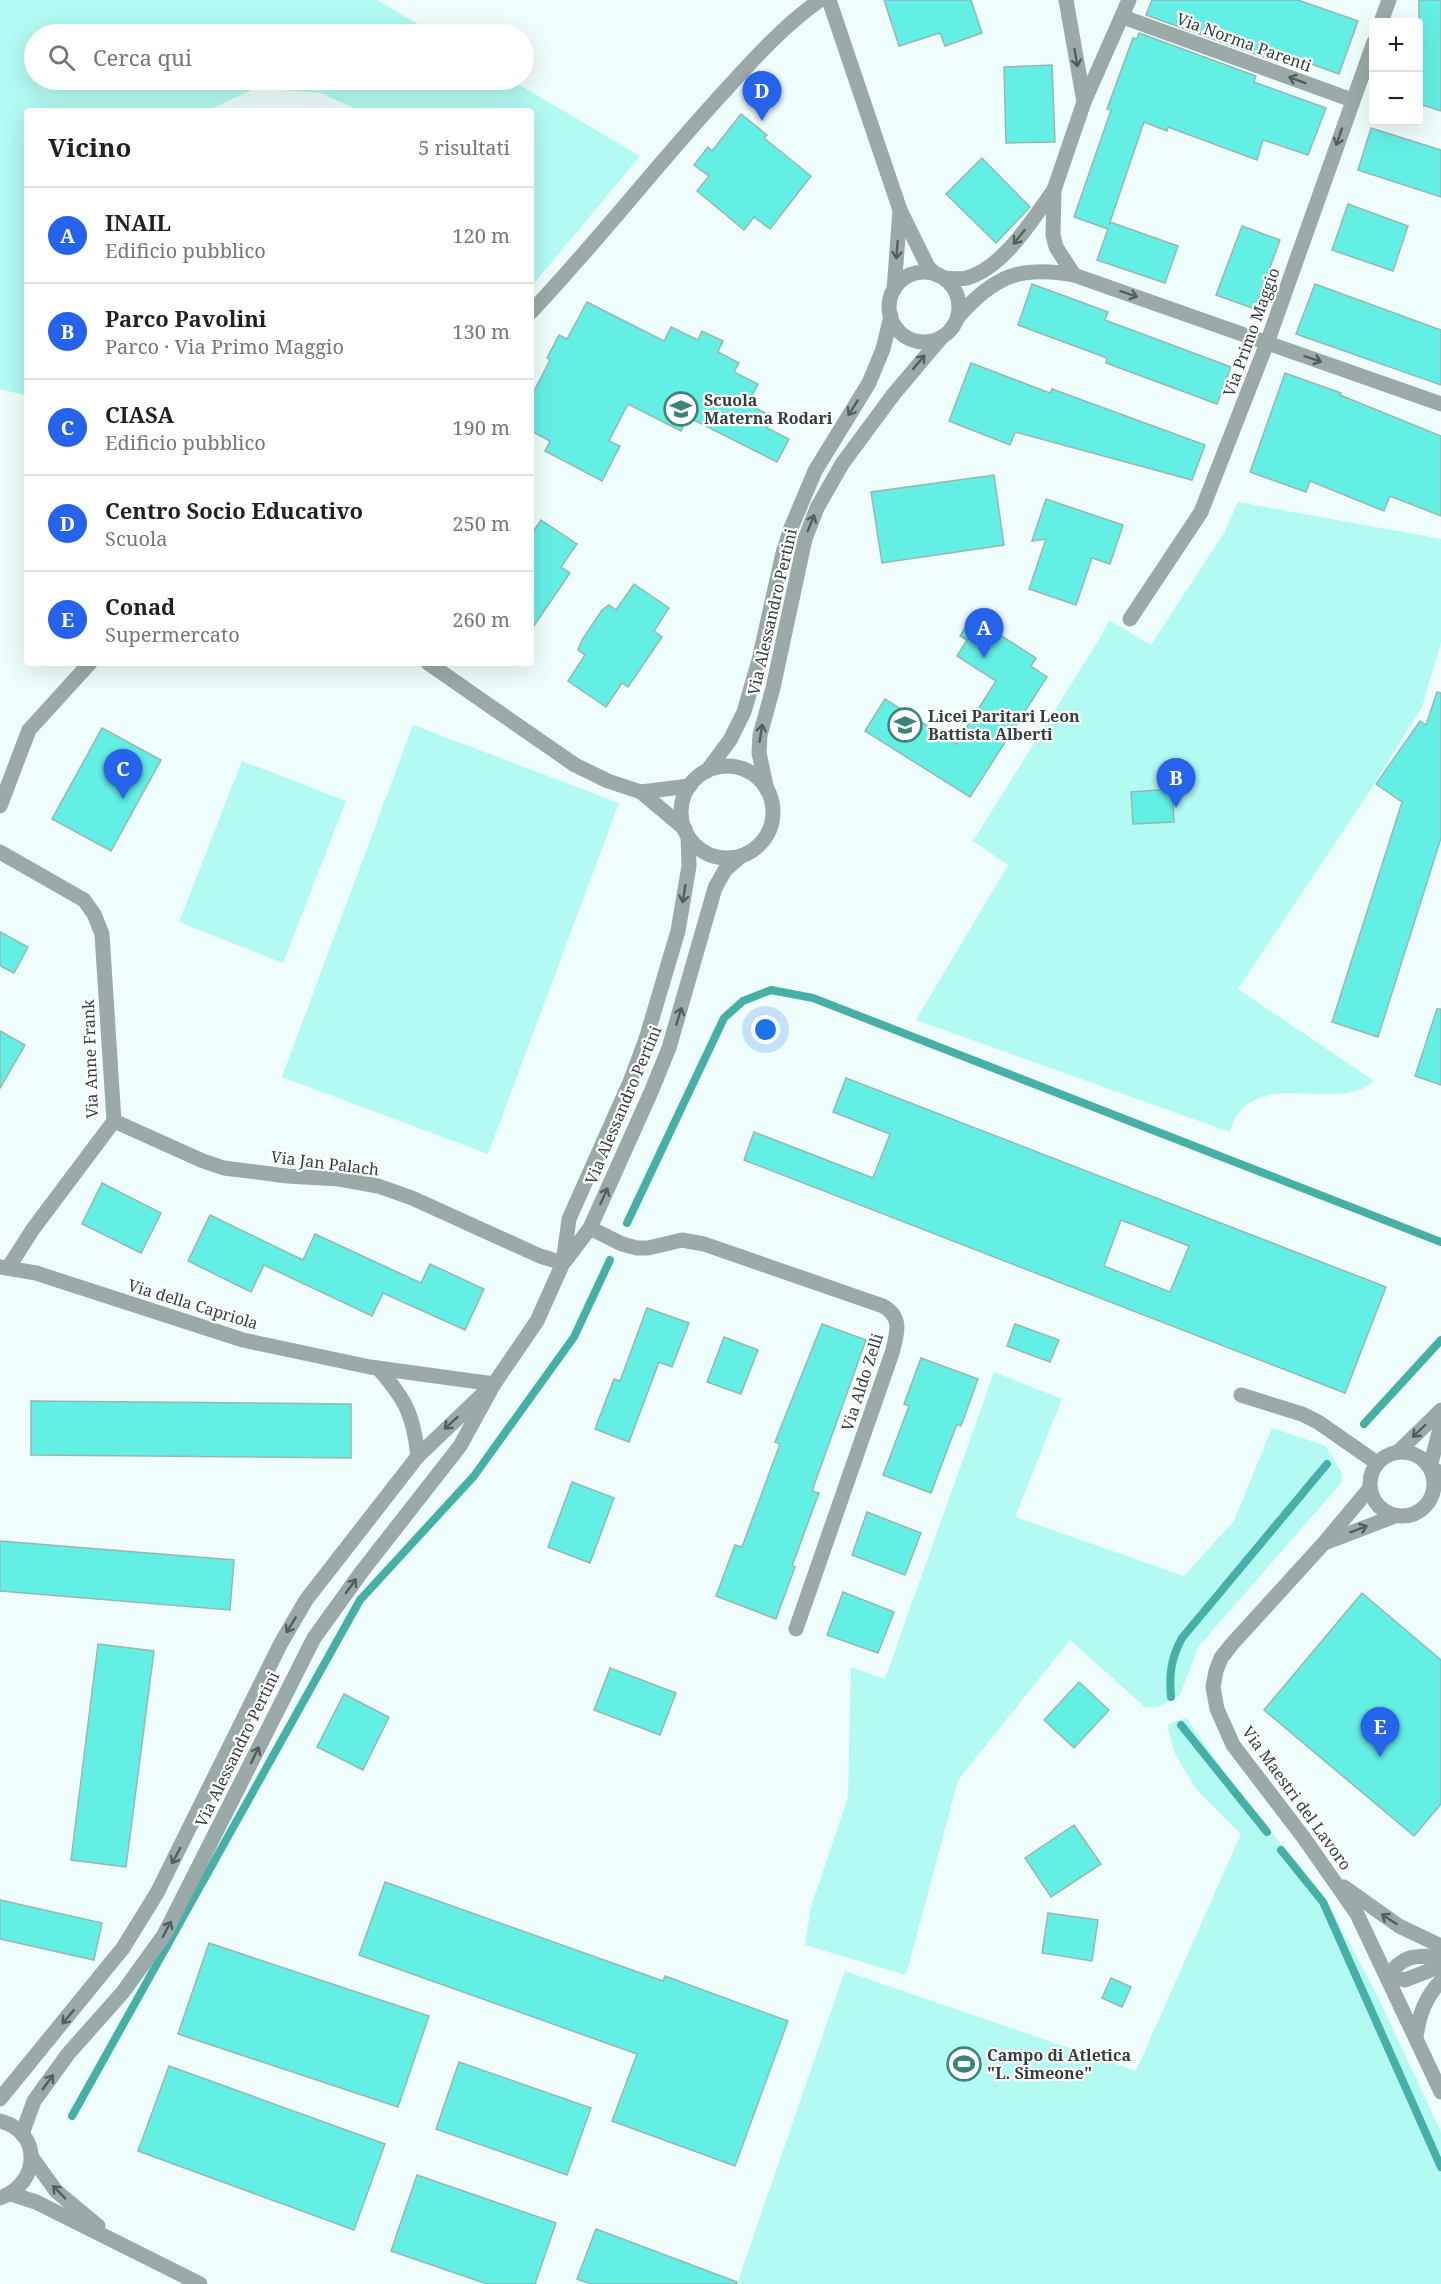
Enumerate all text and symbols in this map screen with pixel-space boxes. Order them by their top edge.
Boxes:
street label: Via Norma Parenti [1173,7,1315,77]
map controls [1369,18,1423,126]
button: + [1369,18,1423,72]
search box [24,24,534,90]
icon: search [45,41,78,74]
text: Cerca qui [93,42,192,72]
one-way arrow [1071,47,1082,67]
pin: D [742,72,782,121]
button: − [1369,72,1423,126]
one-way arrow [1288,73,1307,84]
one-way arrow [1333,127,1344,145]
text: Vicino [48,129,131,165]
text: 5 risultati [418,134,510,161]
text: INAIL [105,207,171,237]
text: A [60,222,75,249]
text: 120 m [452,222,510,249]
one-way arrow [1012,229,1025,245]
text: Edificio pubblico [105,237,266,264]
one-way arrow [891,239,902,259]
street label: Via Primo Maggio [1217,265,1285,399]
one-way arrow [1119,290,1138,301]
text: Parco Pavolini [105,303,267,333]
text: B [61,318,74,345]
text: 130 m [452,318,510,345]
text: Parco · Via Primo Maggio [105,333,344,360]
one-way arrow [913,354,926,370]
one-way arrow [1303,355,1322,366]
place label: Scuola Materna Rodari [704,389,833,429]
school or university icon: Scuola Materna Rodari [663,391,699,427]
text: CIASA [105,399,174,429]
one-way arrow [847,400,859,416]
text: C [61,414,74,441]
text: 190 m [452,414,510,441]
text: Edificio pubblico [105,429,266,456]
text: Centro Socio Educativo [105,495,363,525]
text: D [60,510,75,537]
text: 250 m [452,510,510,537]
one-way arrow [806,514,817,533]
text: Scuola [105,525,167,552]
street label: Via Alessandro Pertini [742,527,802,697]
text: Conad [105,591,175,621]
text: E [61,606,74,633]
text: 260 m [452,606,510,633]
pin: A [964,608,1004,658]
text: Supermercato [105,621,240,648]
place label: Licei Paritari Leon Battista Alberti [928,705,1080,745]
school or university icon: Licei Paritari Leon Battista Alberti [887,707,923,743]
one-way arrow [756,724,767,743]
pin: C [104,750,142,799]
pin: B [1156,758,1196,808]
one-way arrow [679,883,690,903]
street label: Via Anne Frank [77,998,103,1119]
one-way arrow [674,1007,685,1026]
your location [751,1015,780,1044]
street label: Via Alessandro Pertini [580,1022,666,1188]
street label: Via Jan Palach [270,1145,380,1181]
one-way arrow [599,1187,611,1205]
street label: Via della Capriola [125,1274,261,1334]
street label: Via Aldo Zelli [836,1330,888,1434]
one-way arrow [444,1416,459,1430]
one-way arrow [1412,1424,1427,1438]
one-way arrow [1349,1523,1368,1534]
one-way arrow [345,1578,357,1594]
one-way arrow [285,1616,297,1633]
street label: Via Alessandro Pertini [190,1668,284,1830]
pin: E [1360,1708,1400,1757]
street label: Via Maestri del Lavoro [1237,1722,1357,1874]
one-way arrow [249,1746,261,1764]
one-way arrow [170,1847,182,1864]
one-way arrow [1381,1913,1398,1925]
one-way arrow [162,1920,173,1938]
one-way arrow [61,2009,74,2025]
place label: Campo di Atletica "L. Simeone" [987,2044,1131,2084]
sports icon: Campo di Atletica "L. Simeone" [946,2046,982,2082]
one-way arrow [42,2075,54,2091]
one-way arrow [51,2185,66,2200]

